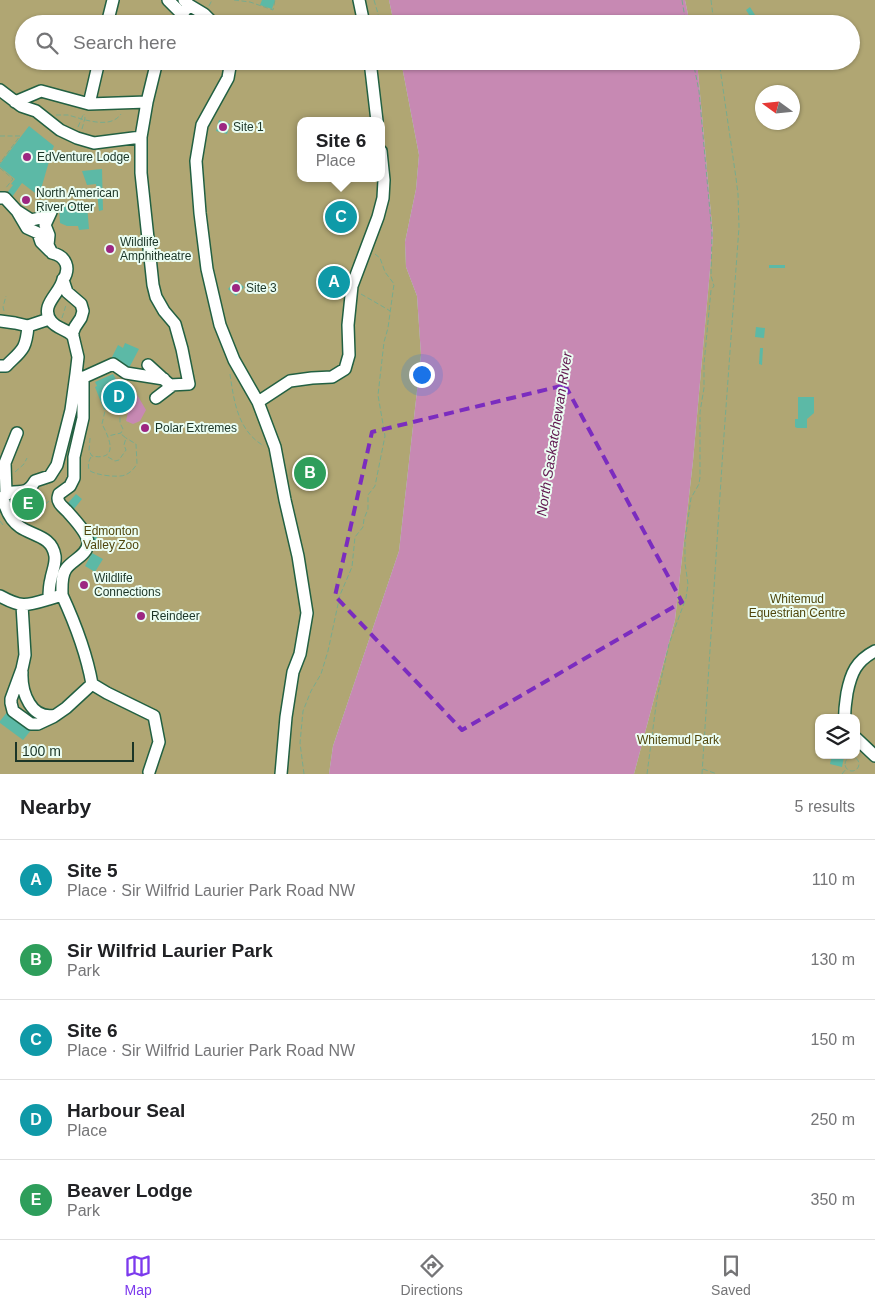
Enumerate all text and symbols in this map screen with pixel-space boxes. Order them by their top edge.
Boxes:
search box [15,15,860,70]
icon: search [33,29,61,57]
text: Search here [73,32,177,53]
north arrow [755,85,800,130]
popup [297,117,385,182]
place label: Site 1 [233,120,264,134]
marker: Site 1 [217,121,229,133]
text: Site 6 [316,130,366,151]
place label: EdVenture Lodge [37,150,130,164]
marker: EdVenture Lodge [21,151,33,163]
text: Place [316,152,356,169]
place label: North American River Otter [36,186,119,214]
marker: North American River Otter [20,194,32,206]
pin: C [325,198,357,236]
place label: Wildlife Amphitheatre [120,235,192,263]
marker: Wildlife Amphitheatre [104,243,116,255]
pin: A [318,263,350,301]
place label: Site 3 [246,281,277,295]
marker: Site 3 [230,282,242,294]
water label: North Saskatchewan River [533,350,575,517]
your location [409,362,435,388]
pin: D [103,378,135,416]
place label: Polar Extremes [155,421,237,435]
marker: Polar Extremes [139,422,151,434]
pin: B [294,454,326,492]
pin: E [12,485,44,523]
park label: Edmonton Valley Zoo [83,524,139,552]
place label: Wildlife Connections [94,571,161,599]
marker: Wildlife Connections [78,579,90,591]
park label: Whitemud Equestrian Centre [749,592,846,620]
place label: Reindeer [151,609,200,623]
marker: Reindeer [135,610,147,622]
map controls [815,714,860,759]
button: layers [815,714,860,759]
park label: Whitemud Park [637,733,720,747]
scale bar [15,739,134,762]
text: 100 m [22,743,61,759]
text: Nearby [20,795,91,818]
text: 5 results [795,798,855,815]
text: Site 5 [67,860,118,881]
text: A [30,871,42,888]
text: 110 m [812,871,855,888]
text: Place · Sir Wilfrid Laurier Park Road NW [67,882,355,899]
text: Sir Wilfrid Laurier Park [67,940,273,961]
text: B [30,951,42,968]
text: 130 m [811,951,855,968]
text: Park [67,962,100,979]
text: Site 6 [67,1020,118,1041]
text: C [30,1031,42,1048]
text: 150 m [811,1031,855,1048]
text: Place · Sir Wilfrid Laurier Park Road NW [67,1042,355,1059]
text: Harbour Seal [67,1100,185,1121]
text: D [30,1111,42,1128]
text: 250 m [811,1111,855,1128]
text: Place [67,1122,107,1139]
text: Beaver Lodge [67,1180,193,1201]
text: E [31,1191,41,1208]
text: 350 m [811,1191,855,1208]
text: Park [67,1202,100,1219]
tab: Map [124,1252,152,1298]
tab: Directions [401,1252,463,1298]
tab: Saved [711,1252,751,1298]

